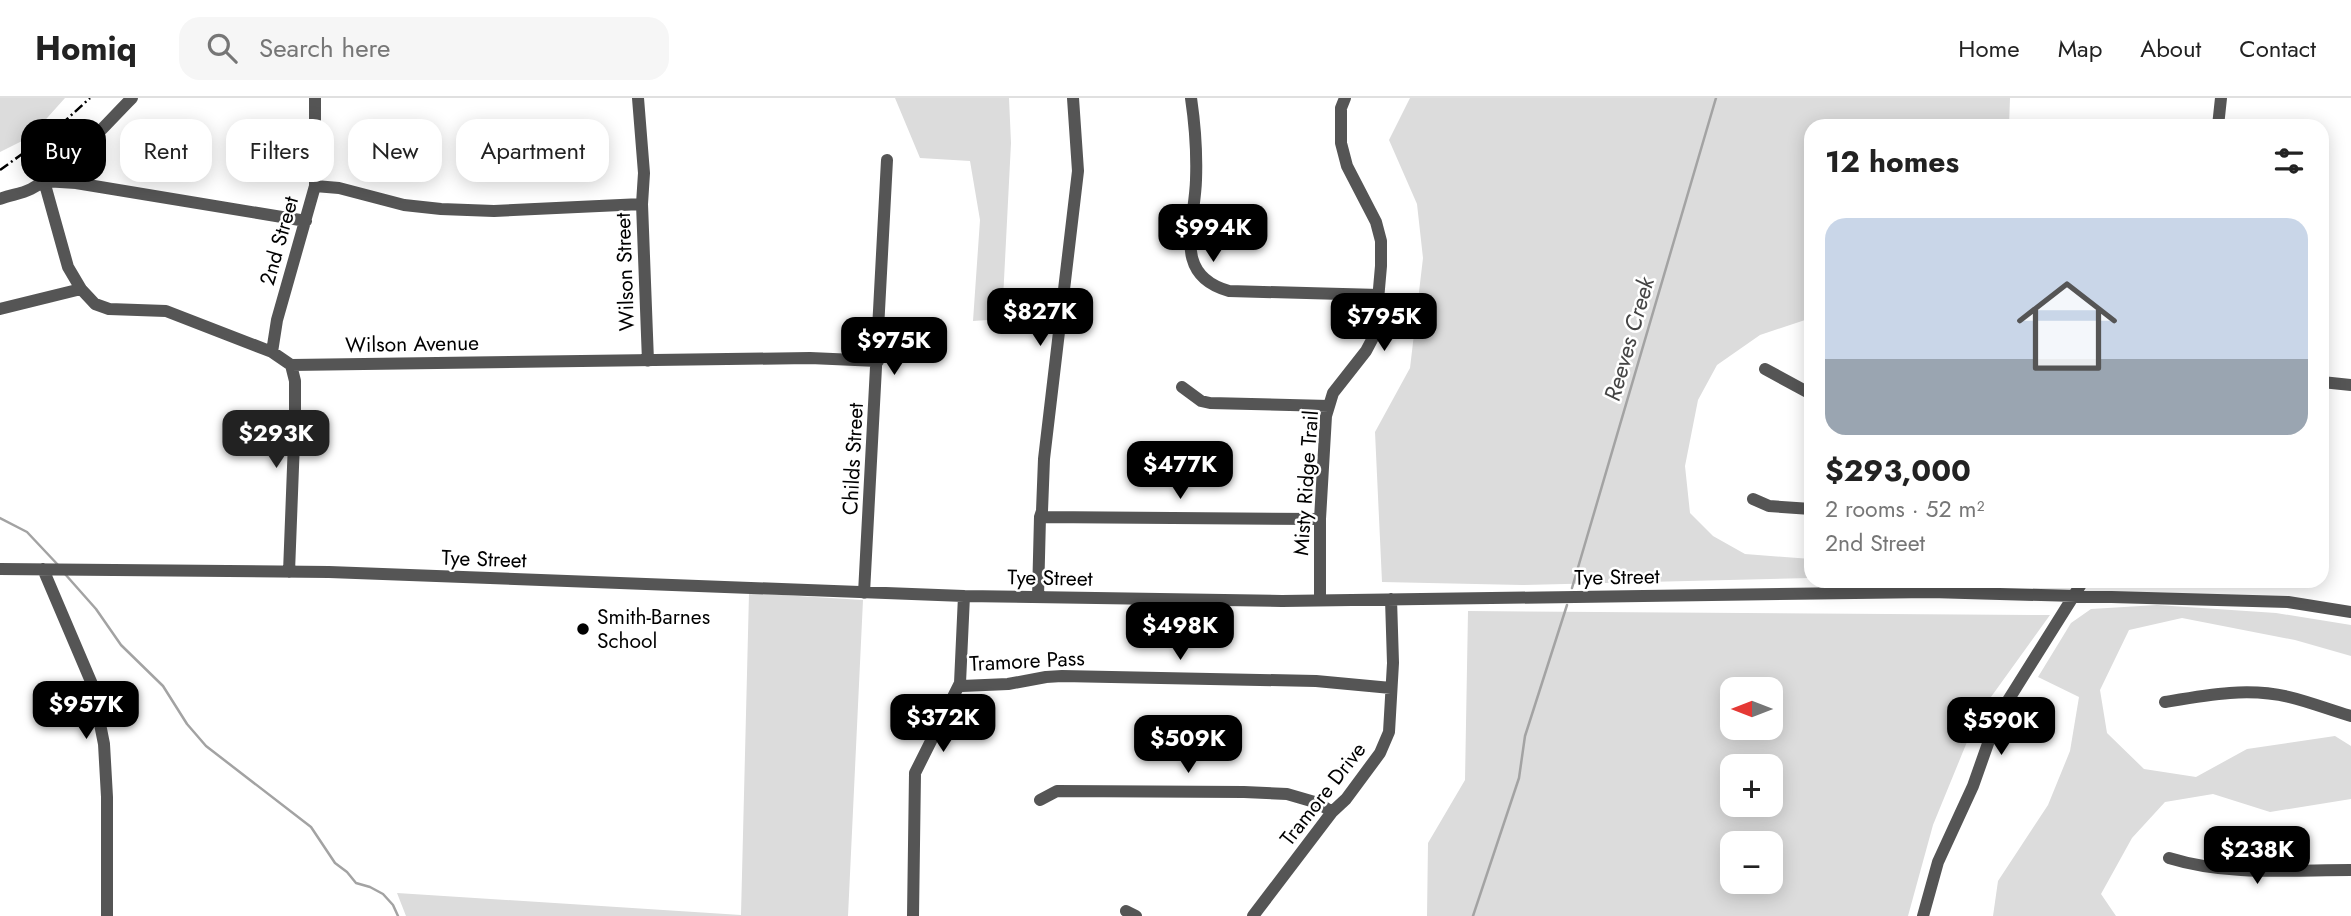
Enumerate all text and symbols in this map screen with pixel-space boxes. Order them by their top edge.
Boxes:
search box [179,17,669,80]
text: Homiq [35,25,137,72]
icon: search [203,29,241,67]
text: Search here [259,29,390,67]
text: Home [1958,31,2020,66]
text: Map [2058,31,2102,66]
text: About [2140,31,2201,66]
text: Contact [2239,31,2316,66]
chip: Buy [21,119,106,182]
chip: Rent [120,119,212,182]
chip: Filters [226,119,334,182]
chip: New [348,119,442,182]
chip: Apartment [456,119,609,182]
text: 12 homes [1825,140,1959,183]
icon: filters [2270,142,2308,180]
street label: 2nd Street [252,193,306,289]
pin: $994K [1164,204,1262,264]
text: $994K [1174,210,1252,244]
street label: Wilson Street [608,212,642,332]
icon: home [2004,263,2130,389]
water label: Reeves Creek [1595,272,1663,405]
pin: $827K [991,288,1089,348]
text: $827K [1003,294,1077,328]
pin: $795K [1335,294,1433,353]
text: $795K [1347,299,1421,333]
pin: $975K [845,317,943,377]
text: $975K [857,323,931,357]
street label: Wilson Avenue [345,328,479,360]
street label: Childs Street [835,402,871,516]
street label: Misty Ridge Trail [1286,409,1326,557]
pin: $293K [227,410,325,470]
text: $293K [238,416,314,450]
pin: $477K [1131,442,1229,501]
text: $477K [1143,447,1217,481]
text: $293,000 [1825,449,1971,492]
text: 2 rooms · 52 m² [1825,492,1984,526]
text: 2nd Street [1825,526,1925,560]
street label: Tye Street [441,543,527,575]
street label: Tye Street [1574,561,1660,593]
street label: Tye Street [1007,562,1093,594]
place label: Smith-Barnes School [597,602,710,656]
pin: $498K [1131,602,1229,662]
text: $498K [1142,608,1218,642]
marker: Smith-Barnes School [575,621,591,637]
street label: Tramore Pass [969,643,1085,679]
north arrow [1720,677,1783,740]
map controls [1720,677,1783,894]
pin: $957K [37,682,135,741]
text: $957K [49,687,123,721]
pin: $372K [894,694,992,754]
pin: $590K [1952,698,2050,757]
text: $372K [906,700,980,734]
text: $590K [1963,703,2039,737]
pin: $509K [1139,716,1237,775]
text: $509K [1150,721,1226,755]
street label: Tramore Drive [1273,736,1373,852]
button: + [1720,754,1783,817]
pin: $238K [2208,826,2306,886]
button: − [1720,831,1783,894]
text: $238K [2220,832,2294,866]

